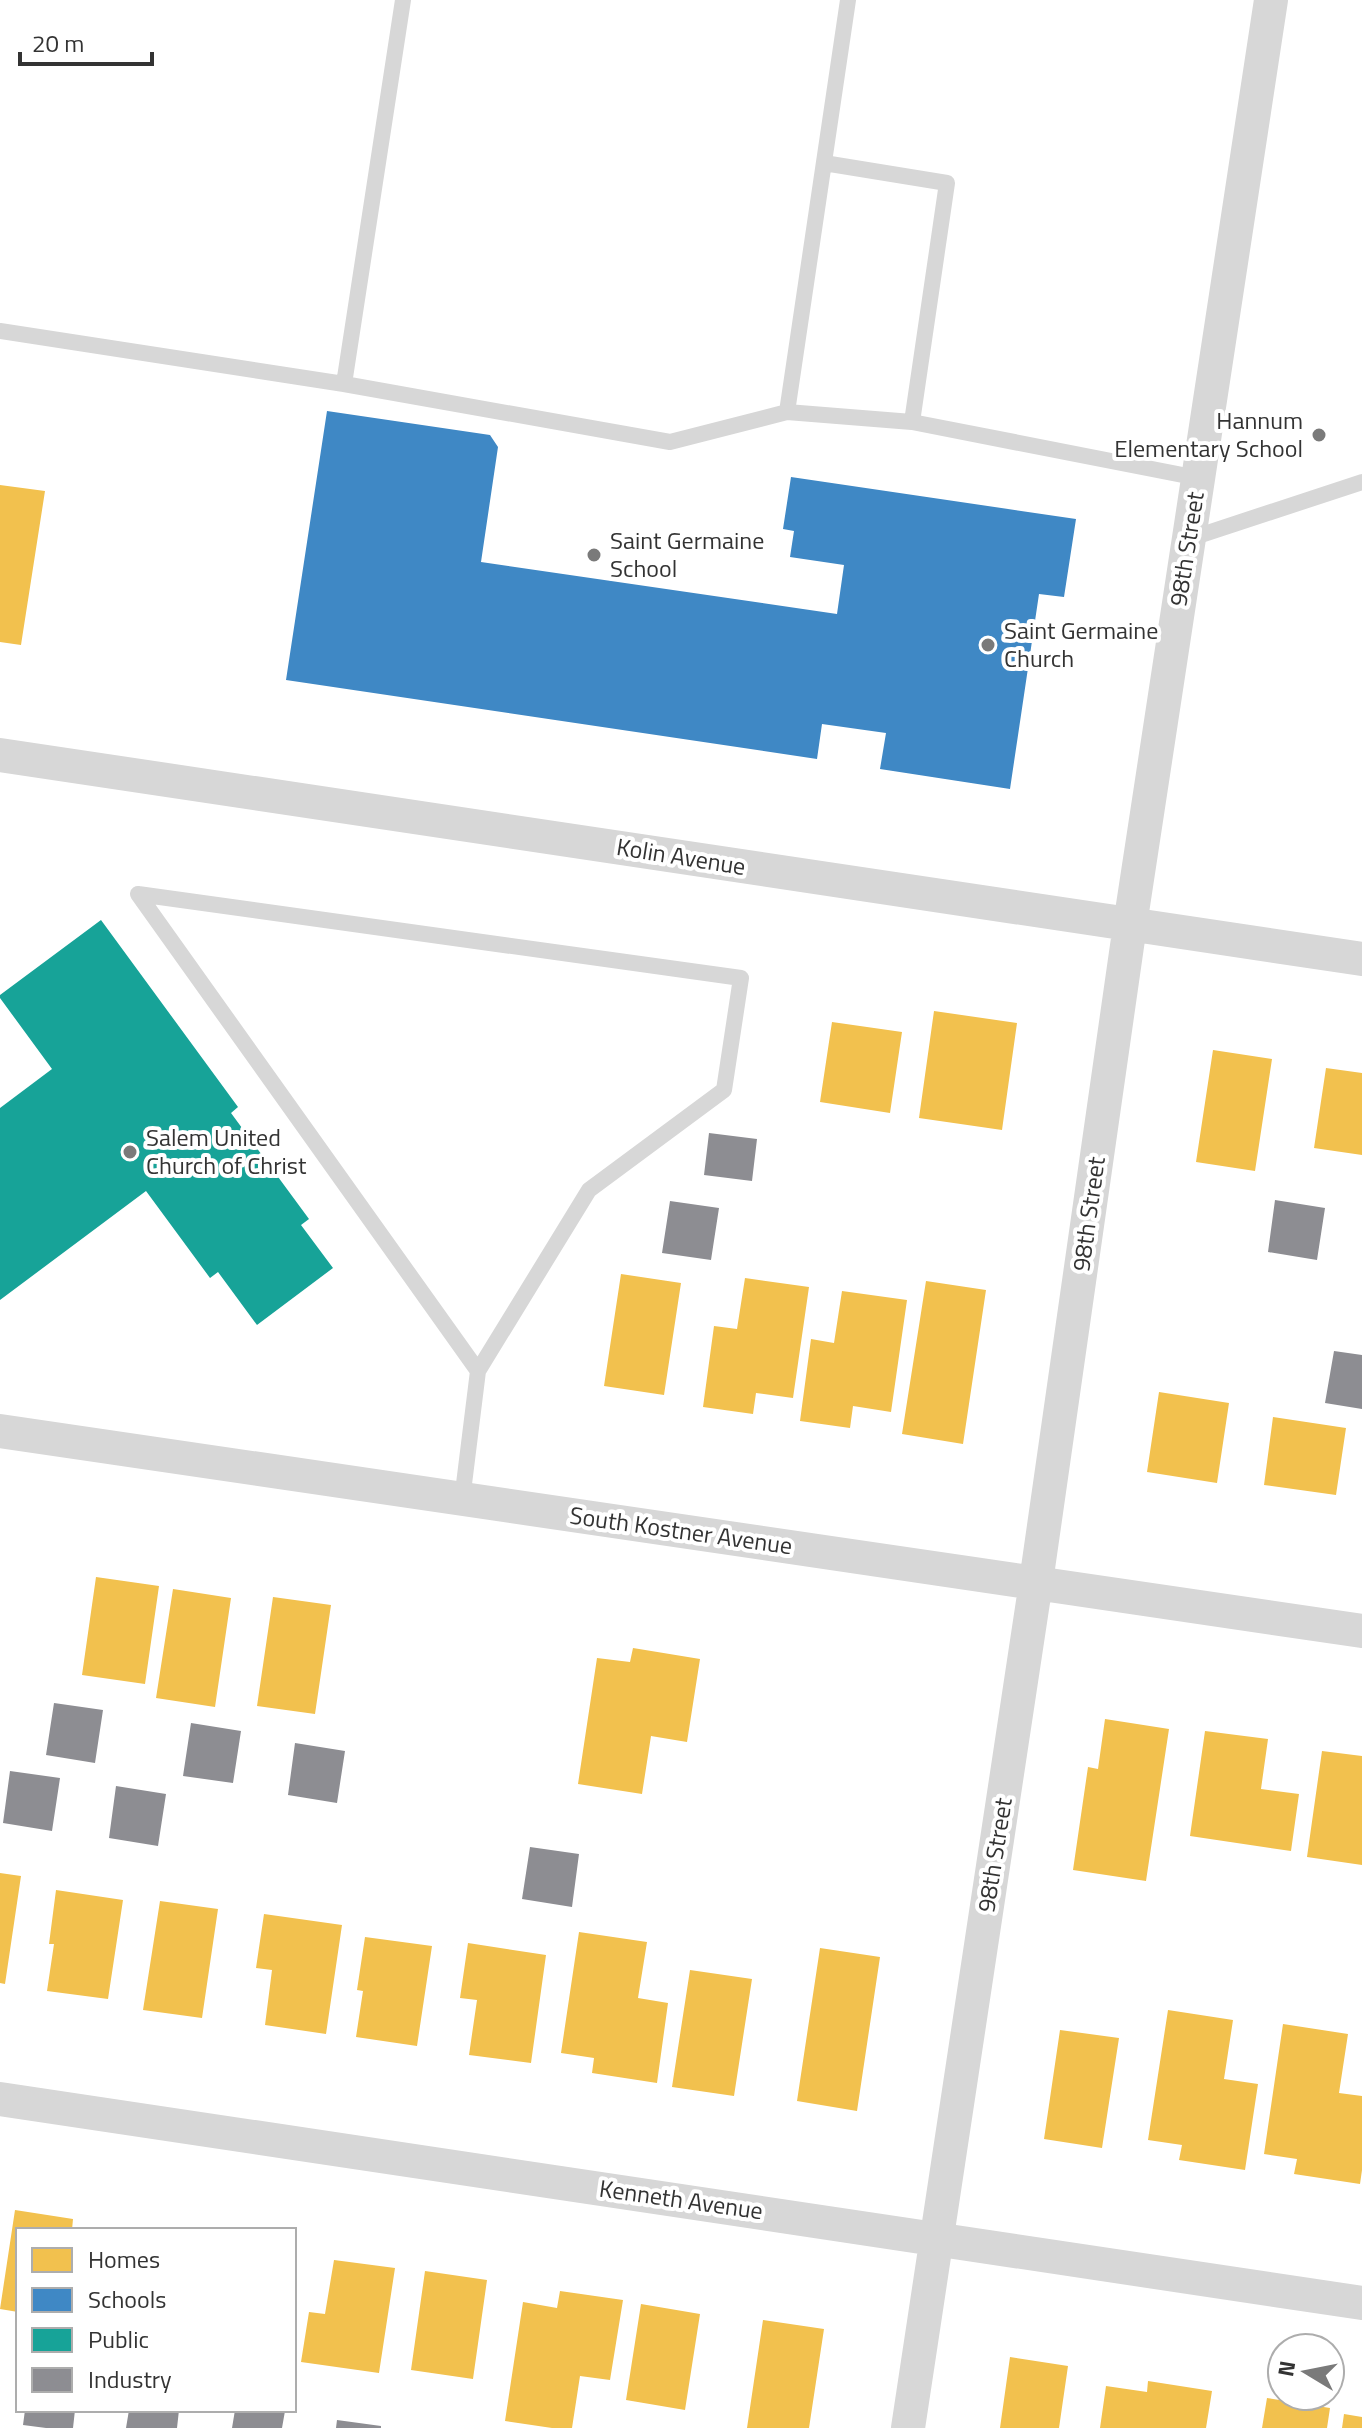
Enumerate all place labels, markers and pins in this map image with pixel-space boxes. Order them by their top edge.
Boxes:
place label: Hannum Elementary School [1114,402,1303,466]
marker: Hannum Elementary School [1310,426,1328,444]
place label: Saint Germaine School [610,522,764,586]
marker: Saint Germaine School [585,546,603,564]
place label: Saint Germaine Church [1004,612,1158,676]
marker: Saint Germaine Church [979,636,997,654]
place label: Salem United Church of Christ [146,1119,307,1183]
marker: Salem United Church of Christ [121,1143,139,1161]

